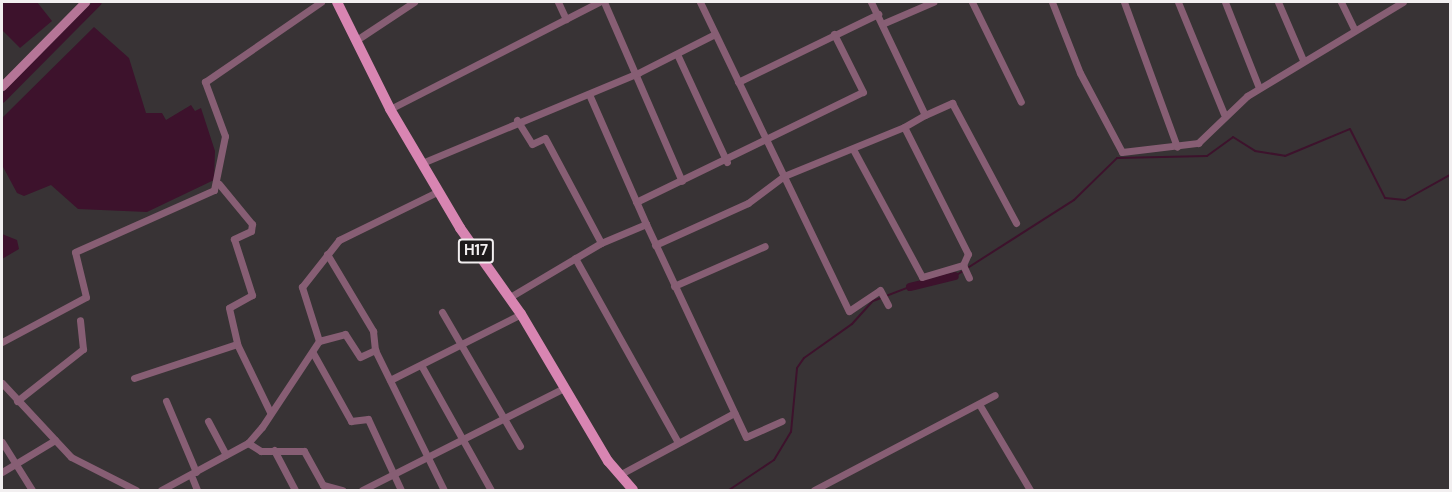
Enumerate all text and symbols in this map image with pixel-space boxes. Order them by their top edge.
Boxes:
road number: H17 [456,239,496,263]

